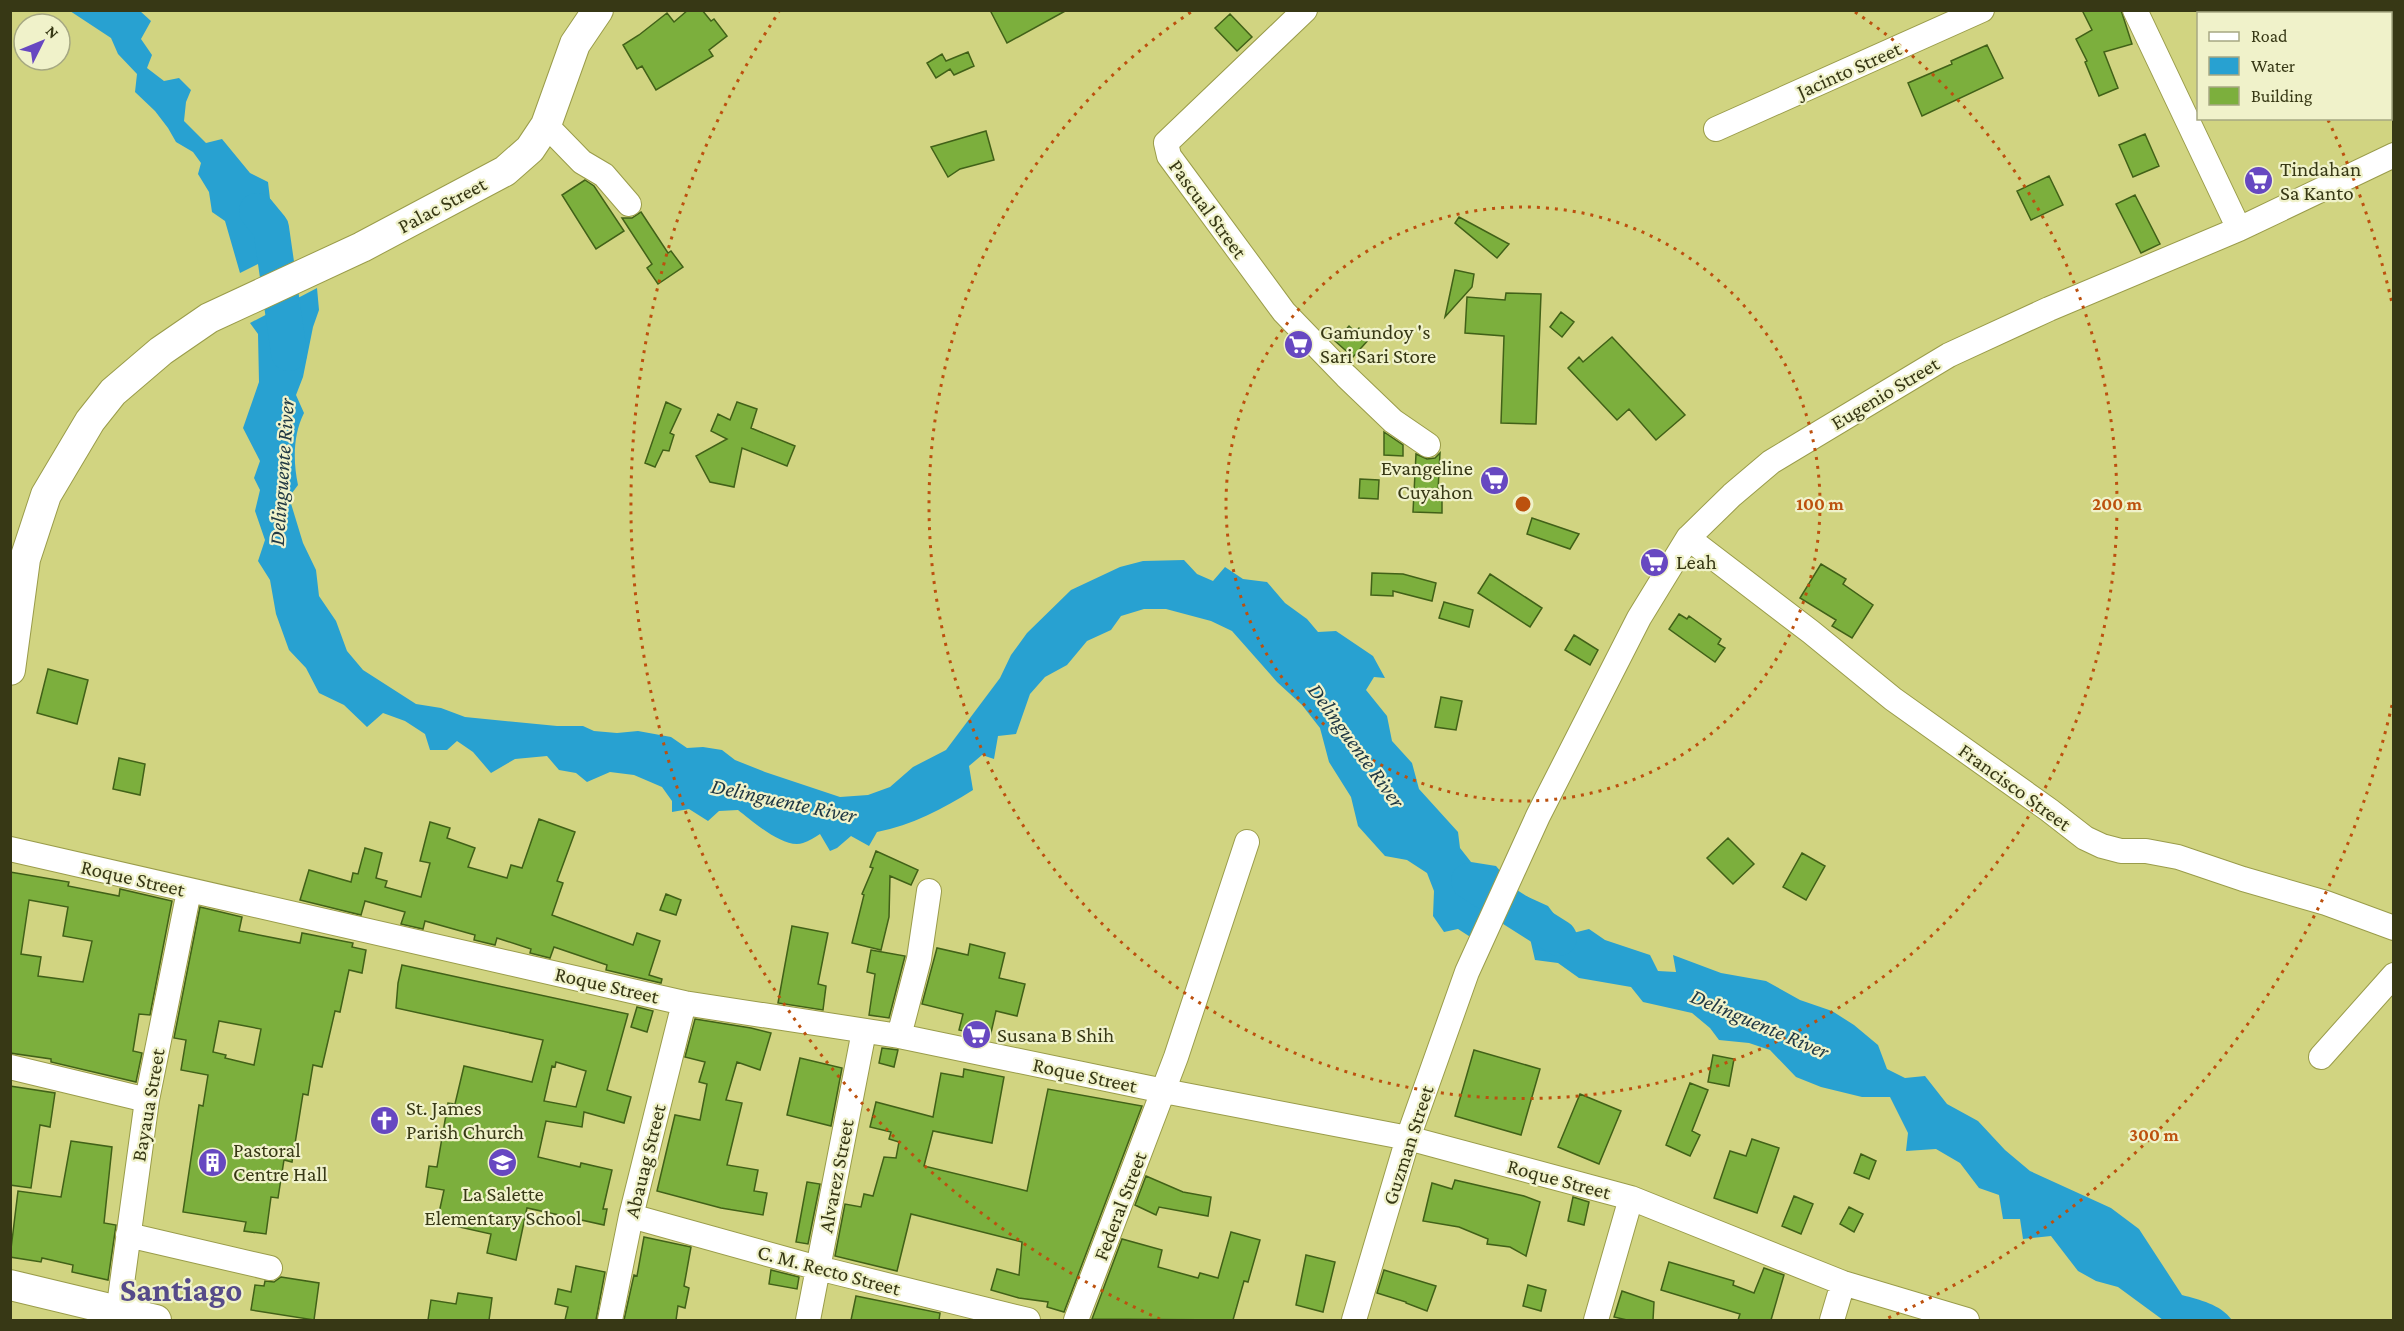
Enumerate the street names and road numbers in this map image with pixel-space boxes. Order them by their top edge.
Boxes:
street label: Jacinto Street [1791,36,1906,105]
street label: Pascual Street [1164,155,1253,264]
street label: Palac Street [394,171,491,238]
street label: Eugenio Street [1827,351,1944,435]
street label: Francisco Street [1954,738,2077,836]
street label: Roque Street [79,854,188,902]
street label: Roque Street [553,961,662,1009]
street label: Bayaua Street [126,1046,170,1163]
street label: Roque Street [1031,1052,1140,1098]
street label: Guzman Street [1377,1081,1439,1208]
street label: Abauag Street [619,1101,671,1220]
street label: Alvarez Street [813,1116,859,1235]
street label: Federal Street [1088,1147,1152,1264]
street label: Roque Street [1505,1154,1614,1205]
street label: C. M. Recto Street [755,1239,904,1301]

